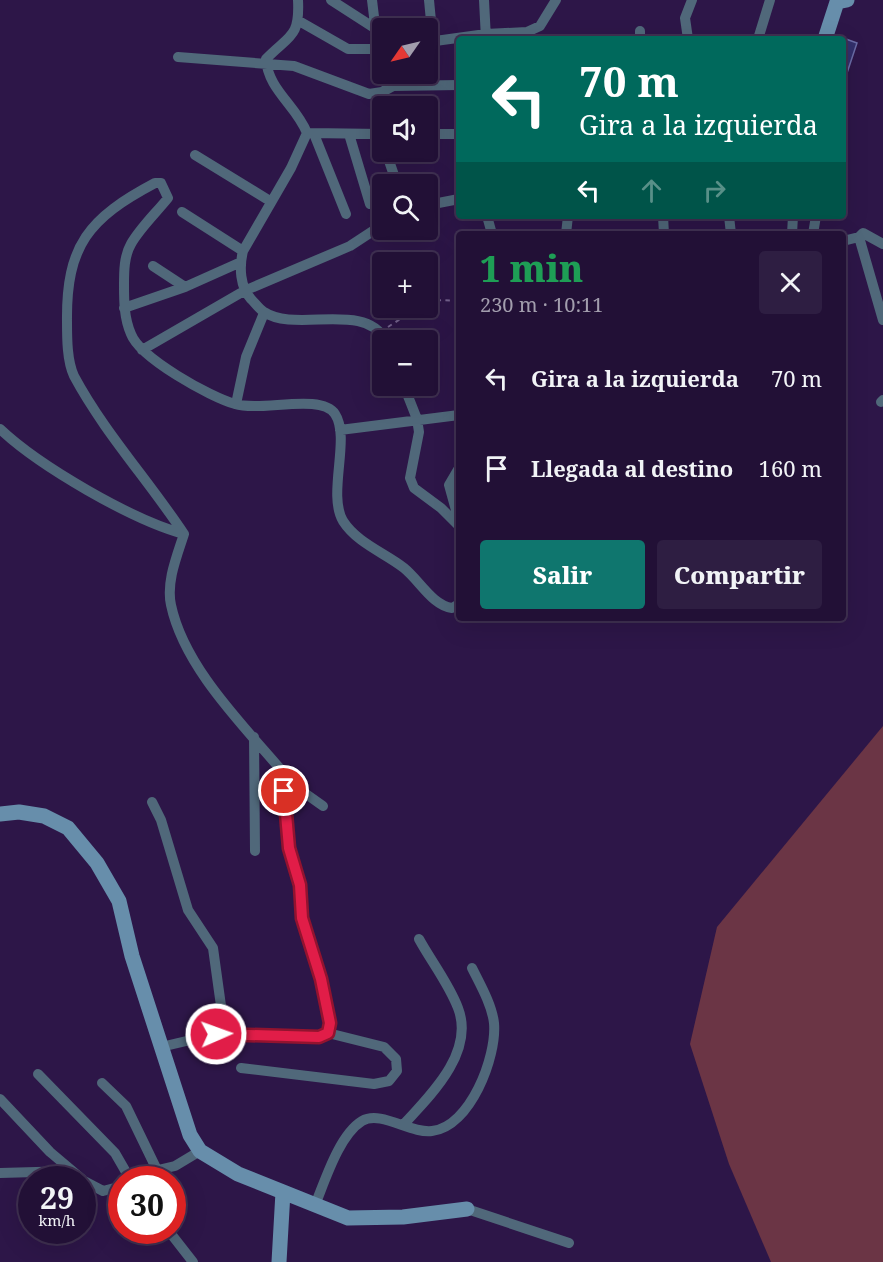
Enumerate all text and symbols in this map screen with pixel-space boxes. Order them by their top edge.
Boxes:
north arrow [372,18,438,84]
map controls [372,18,438,396]
text: 70 m [579,52,679,109]
icon: left [480,60,558,138]
button: sound [372,96,438,162]
text: Gira a la izquierda [579,106,818,143]
button: search [372,174,438,240]
icon: left [572,174,605,207]
icon: ahead [635,174,668,207]
icon: right [698,174,731,207]
text: 1 min [480,244,583,293]
button: close [759,251,822,314]
button: + [372,252,438,318]
text: 230 m · 10:11 [480,291,603,318]
button: − [372,330,438,396]
icon: left [480,362,513,395]
text: Gira a la izquierda [531,363,739,393]
text: 70 m [771,363,822,393]
icon: arrive [480,452,513,485]
text: Llegada al destino [531,453,733,483]
text: 160 m [759,453,822,483]
button: Salir [480,540,645,609]
button: Compartir [657,540,822,609]
pin [258,765,309,816]
icon: arrive [267,774,300,807]
position arrow [184,1002,248,1066]
speed limit sign: 30 [108,1166,186,1244]
text: 29 [40,1177,74,1218]
text: km/h [39,1210,75,1230]

